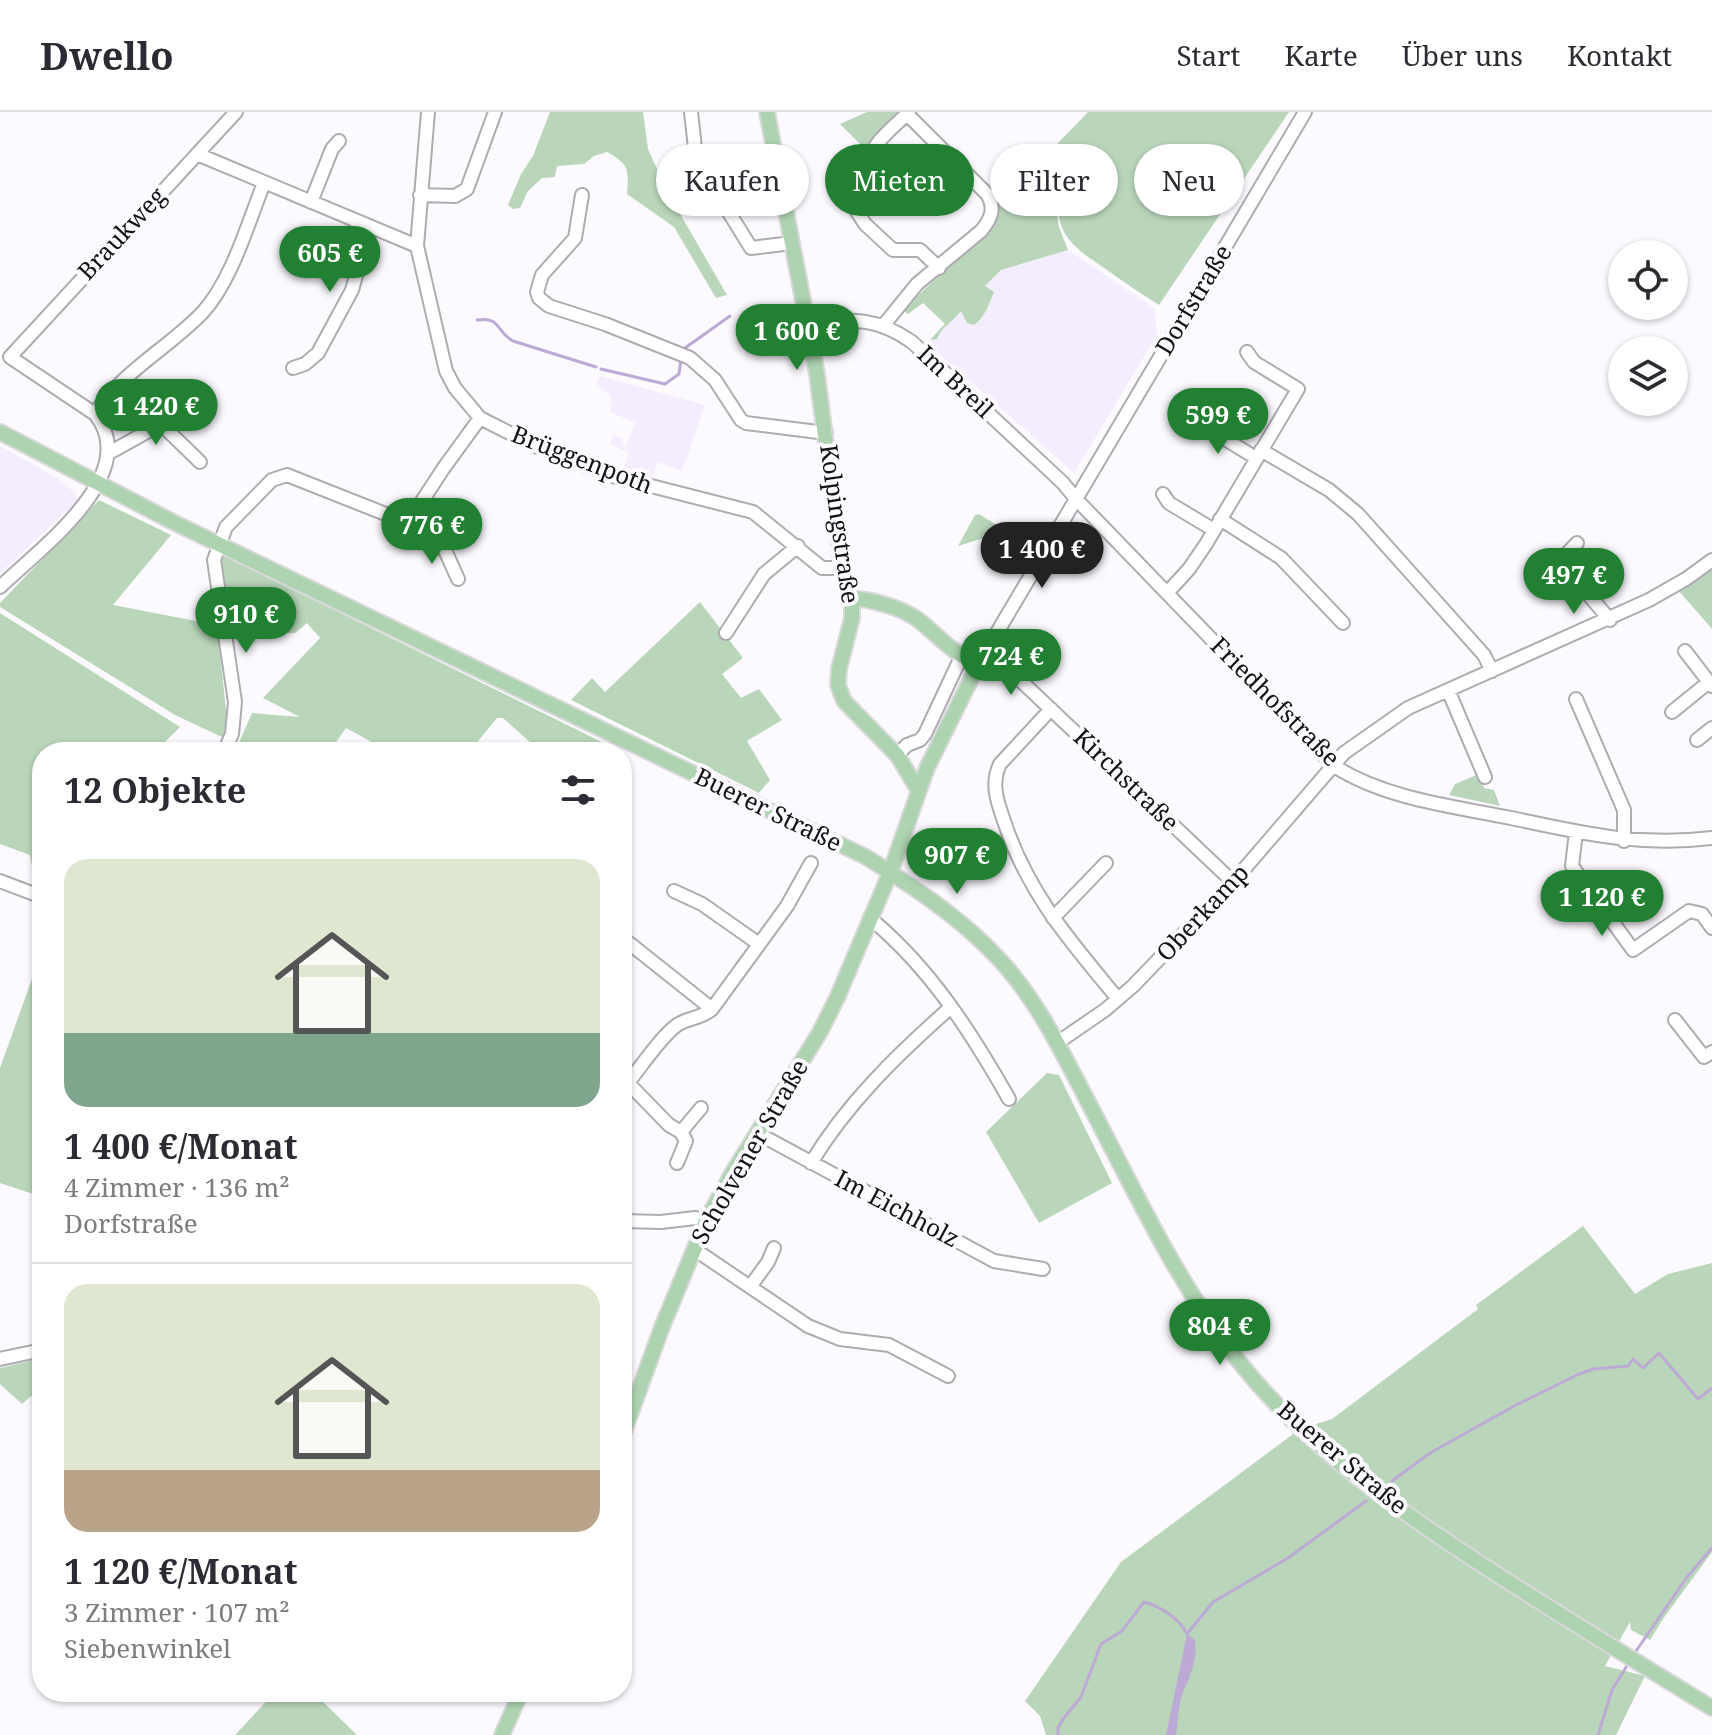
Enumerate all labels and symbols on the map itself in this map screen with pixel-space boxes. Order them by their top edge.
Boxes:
street label: Braukweg [69,179,172,287]
pin: 605 € [274,226,386,294]
street label: Dorfstraße [1147,238,1239,361]
pin: 1 600 € [723,304,871,372]
street label: Im Breil [911,337,1002,425]
pin: 1 420 € [82,379,230,447]
pin: 599 € [1162,388,1274,456]
street label: Brüggenpoth [507,417,658,501]
street label: Kolpingstraße [813,442,868,606]
pin: 776 € [376,498,488,566]
pin: 1 400 € [968,522,1116,590]
pin: 497 € [1518,548,1630,616]
pin: 910 € [190,587,302,655]
pin: 724 € [955,629,1067,697]
street label: Friedhofstraße [1204,629,1348,773]
street label: Kirchstraße [1067,720,1187,838]
street label: Buerer Straße [690,759,848,858]
pin: 907 € [901,828,1013,896]
street label: Oberkamp [1148,856,1255,968]
pin: 1 120 € [1528,870,1676,938]
street label: Scholvener Straße [682,1053,815,1250]
street label: Im Eichholz [830,1161,966,1254]
pin: 804 € [1164,1299,1276,1367]
street label: Buerer Straße [1271,1393,1415,1521]

